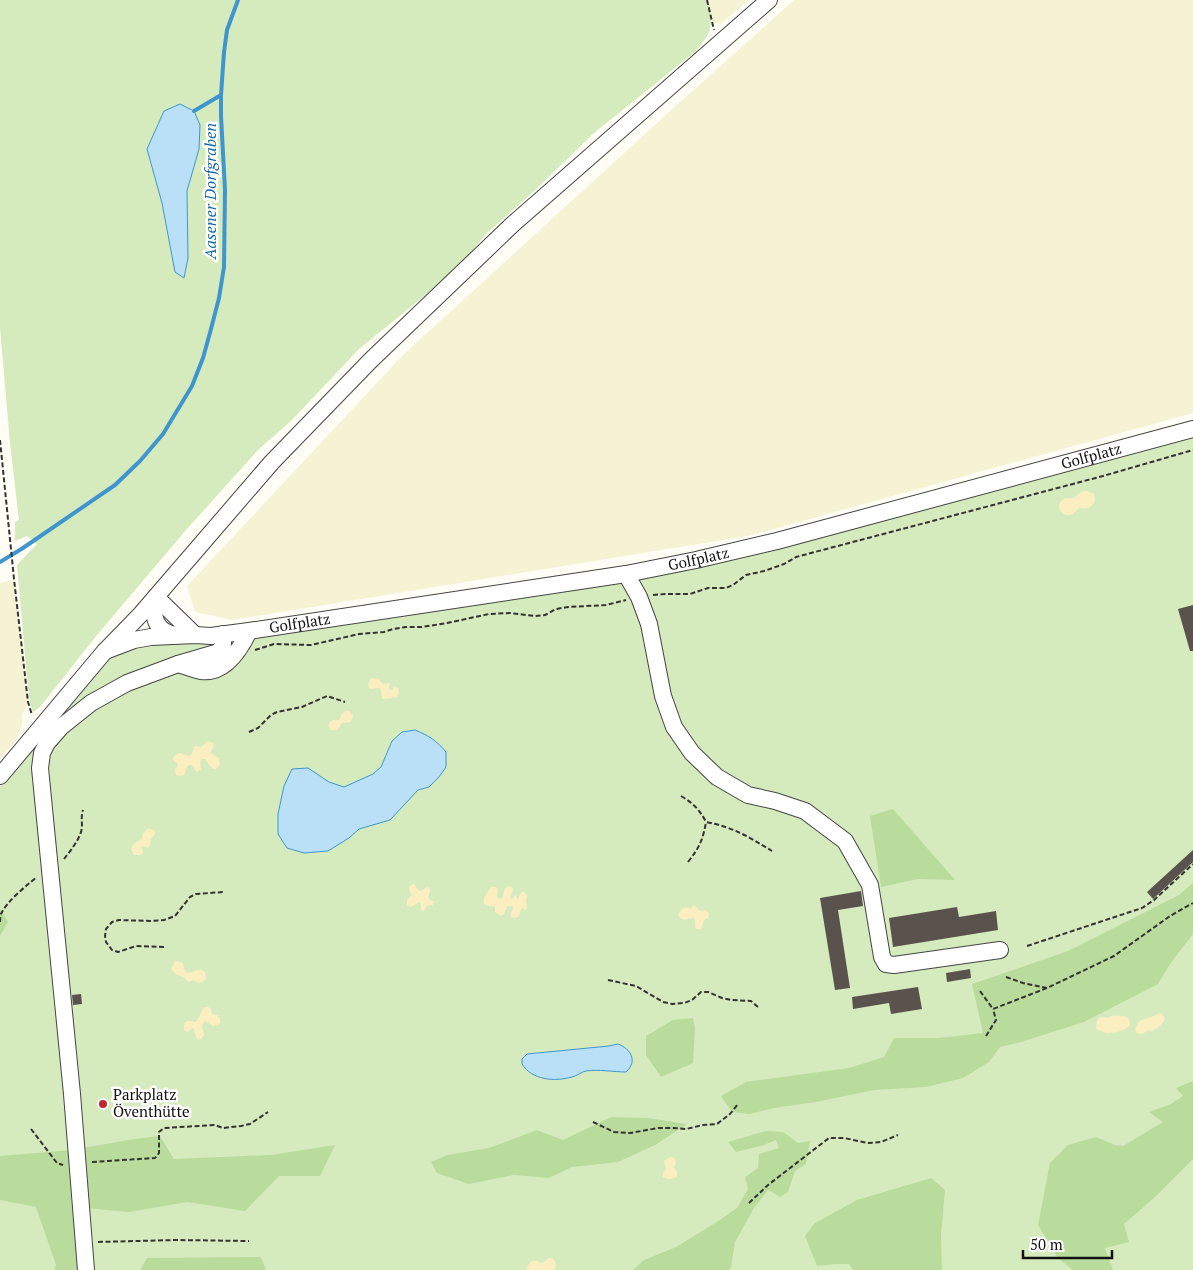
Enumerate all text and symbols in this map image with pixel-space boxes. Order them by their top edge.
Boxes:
water label: Aasener Dorfgraben [199,123,221,260]
street label: Golfplatz [1059,438,1123,473]
street label: Golfplatz [666,542,731,574]
street label: Golfplatz [268,608,332,637]
place label: Parkplatz Öventhütte [113,1084,190,1121]
marker: Parkplatz Öventhütte [97,1098,109,1110]
scale bar [1023,1228,1112,1260]
text: 50 m [1030,1234,1063,1254]

